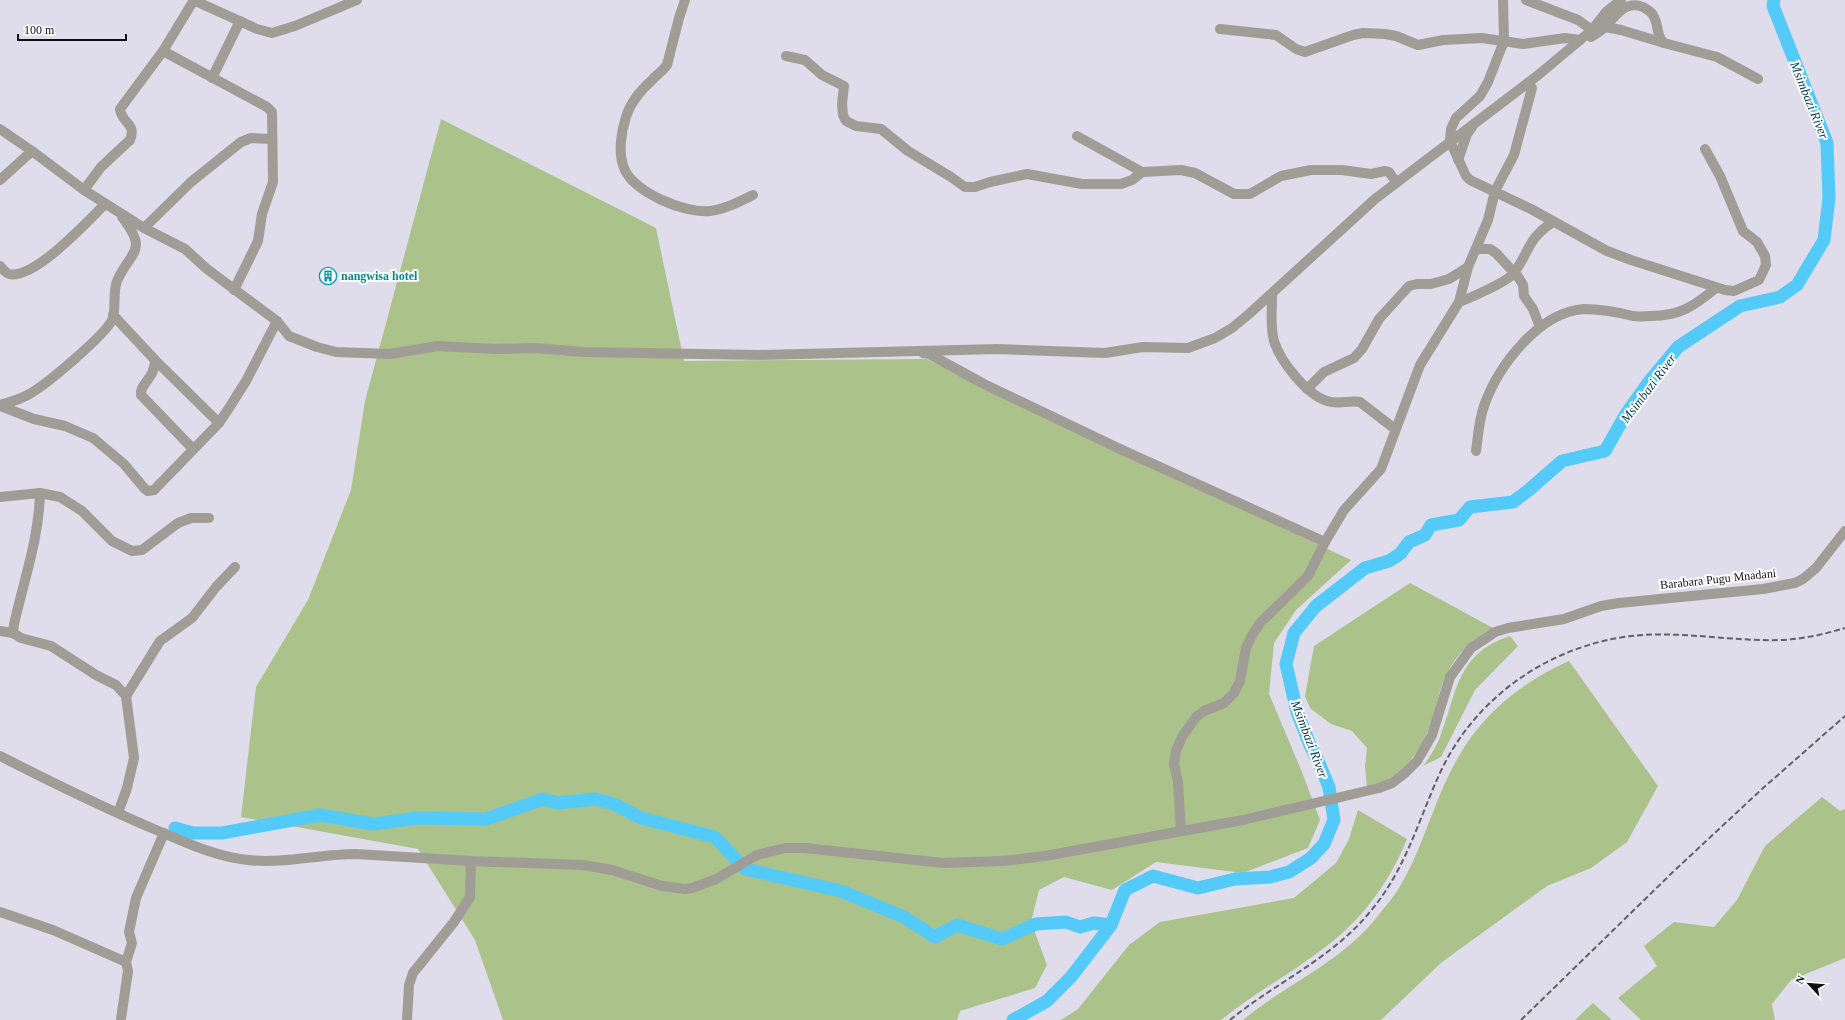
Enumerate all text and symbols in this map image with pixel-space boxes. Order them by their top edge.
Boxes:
scale bar [18,16,126,42]
text: 100 m [24,23,55,37]
water label: Msimbazi River [1787,58,1832,142]
building icon: nangwisa hotel [318,266,338,286]
place label: nangwisa hotel [341,269,418,283]
water label: Msimbazi River [1617,350,1680,426]
street label: Barabara Pugu Mnadani [1659,566,1777,592]
water label: Msimbazi River [1287,697,1332,781]
north arrow [1789,964,1829,1004]
text: N [1793,973,1807,986]

